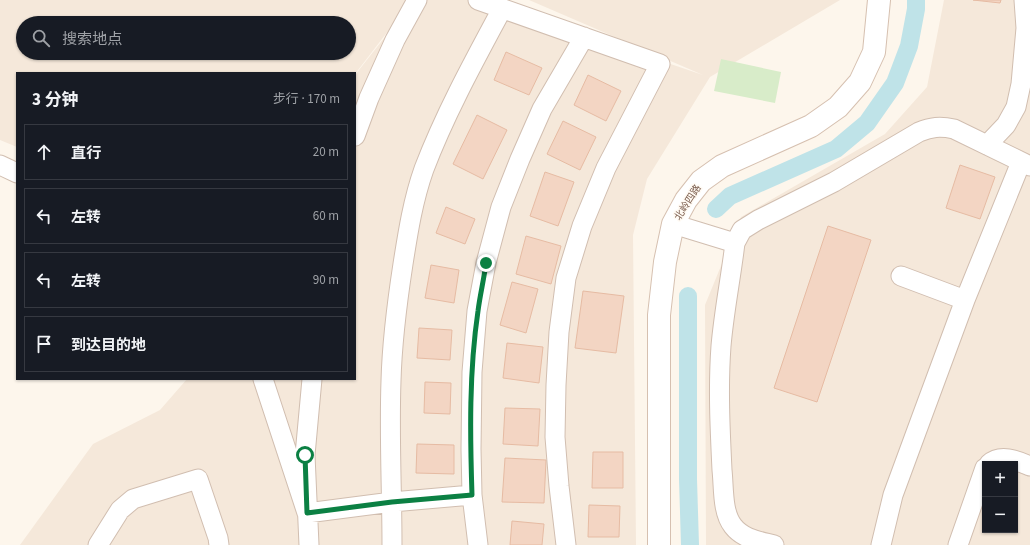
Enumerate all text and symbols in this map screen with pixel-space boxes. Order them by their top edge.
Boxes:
search box [16,16,356,60]
icon: search [30,27,52,49]
text: 搜索地点 [62,29,122,50]
text: 3 分钟 [32,88,78,112]
text: 步行 · 170 m [273,90,340,108]
icon: ahead [33,141,55,163]
text: 直行 [71,143,101,164]
text: 20 m [313,143,339,161]
street label: 北岭四路 [671,182,705,223]
icon: left [33,205,55,227]
text: 左转 [71,207,101,228]
text: 60 m [313,207,339,225]
route end [477,254,495,272]
icon: left [33,269,55,291]
text: 左转 [71,271,101,292]
text: 90 m [313,271,339,289]
icon: arrive [33,333,55,355]
text: 到达目的地 [71,335,146,356]
route start [296,446,314,464]
map controls [982,461,1018,533]
button: + [982,461,1018,497]
button: − [982,497,1018,533]

